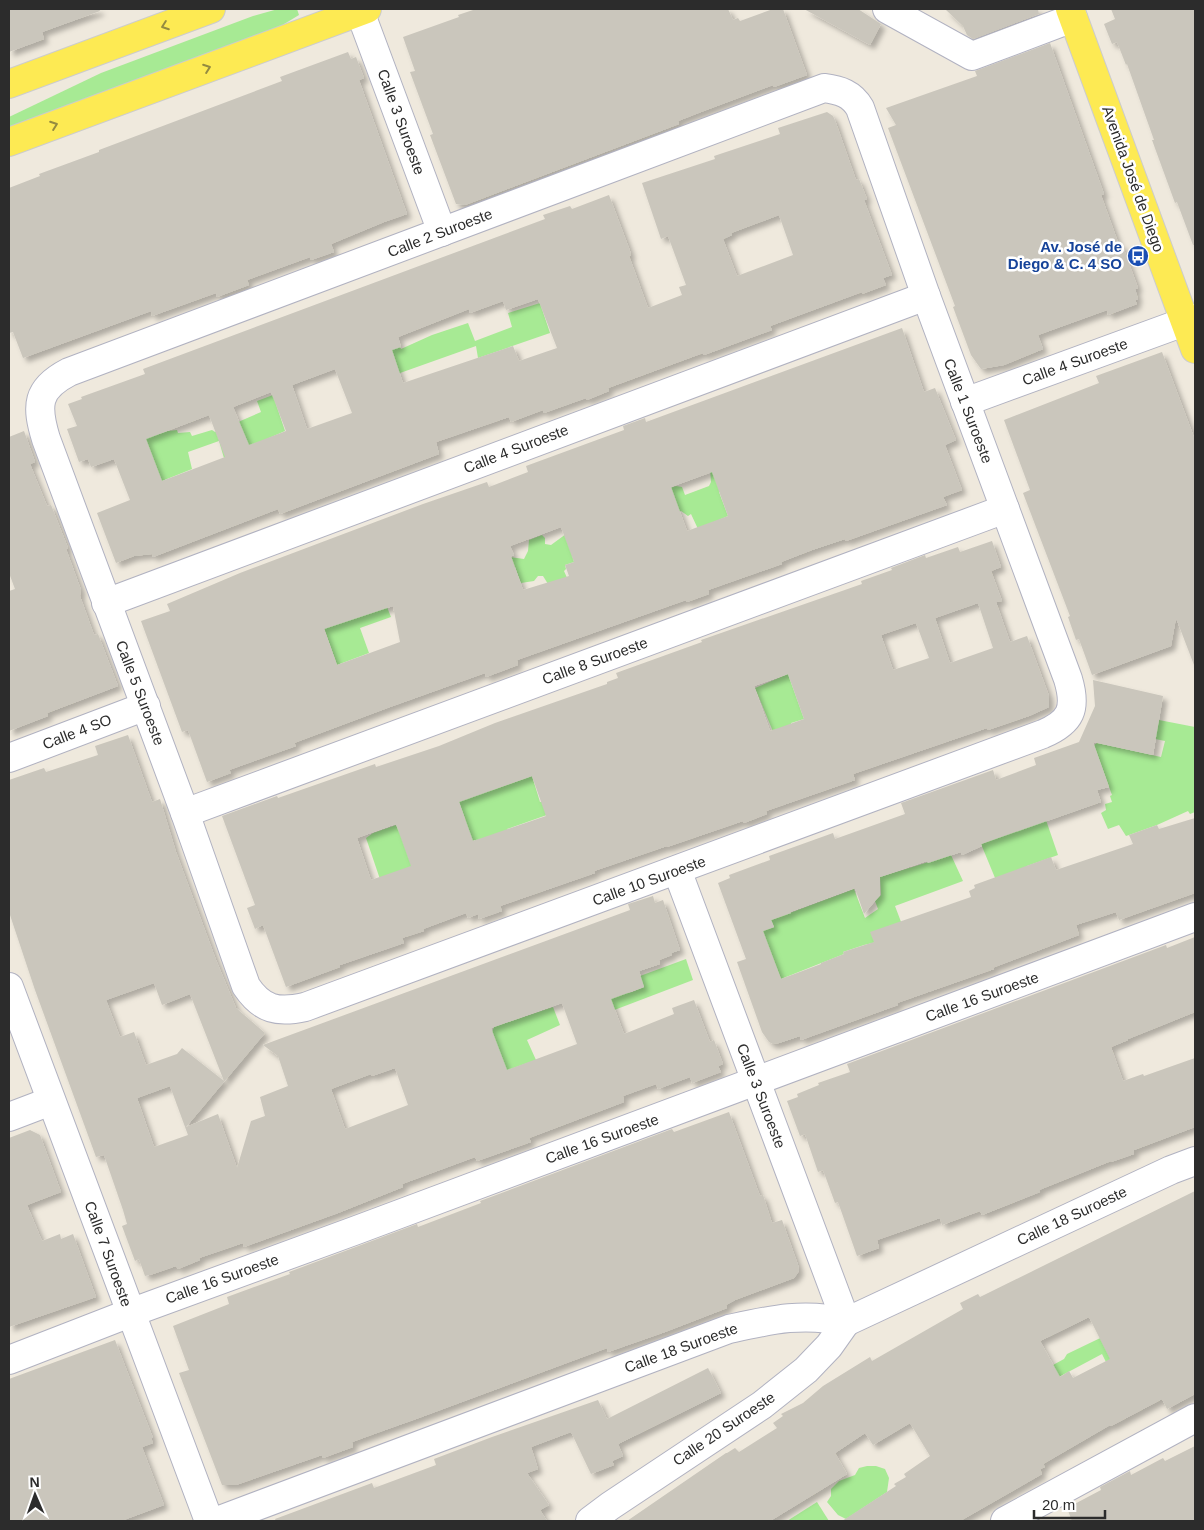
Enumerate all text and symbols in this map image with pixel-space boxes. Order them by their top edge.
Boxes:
one-way arrow [162,20,170,30]
one-way arrow [202,64,211,74]
street label: Calle 3 Suroeste [375,67,428,177]
street label: Avenida José de Diego [1099,104,1168,254]
one-way arrow [50,121,58,131]
street label: Calle 2 Suroeste [385,205,495,260]
place label: Av. José de Diego & C. 4 SO [1008,238,1122,272]
bus stop icon: Av. José de Diego & C. 4 SO [1126,244,1150,268]
street label: Calle 4 Suroeste [1020,335,1130,388]
street label: Calle 1 Suroeste [941,356,996,466]
street label: Calle 4 Suroeste [461,421,571,476]
street label: Calle 8 Suroeste [540,634,650,687]
street label: Calle 5 Suroeste [113,638,168,748]
street label: Calle 4 SO [40,711,114,752]
street label: Calle 10 Suroeste [590,852,708,909]
street label: Calle 16 Suroeste [923,968,1041,1025]
street label: Calle 3 Suroeste [734,1041,789,1151]
street label: Calle 16 Suroeste [543,1110,661,1167]
street label: Calle 18 Suroeste [1014,1183,1129,1248]
street label: Calle 7 Suroeste [82,1199,135,1309]
street label: Calle 16 Suroeste [163,1250,281,1307]
street label: Calle 18 Suroeste [622,1319,740,1376]
street label: Calle 20 Suroeste [670,1388,778,1469]
north arrow [10,1470,60,1520]
text: N [29,1474,40,1490]
scale bar [1034,1488,1105,1520]
text: 20 m [1042,1496,1075,1513]

